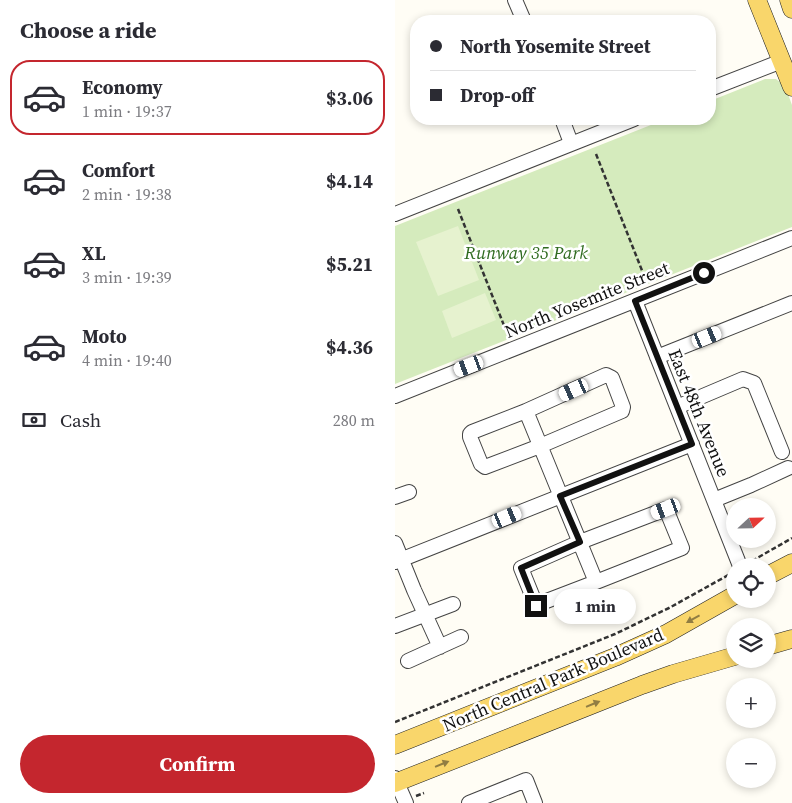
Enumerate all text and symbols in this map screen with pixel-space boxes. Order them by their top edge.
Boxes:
text: Choose a ride [20,15,157,45]
text: North Yosemite Street [460,33,650,59]
text: Economy [82,74,163,100]
icon: car [22,75,67,120]
text: Drop-off [460,82,534,108]
text: $3.06 [326,85,373,111]
text: 1 min · 19:37 [82,100,172,122]
text: Comfort [82,157,155,183]
icon: car [22,158,67,203]
text: $4.14 [326,168,373,194]
text: 2 min · 19:38 [82,183,172,205]
text: XL [82,240,105,266]
park label: Runway 35 Park [463,240,588,265]
icon: car [22,241,67,286]
text: $5.21 [326,251,373,277]
street label: North Yosemite Street [501,255,673,344]
route start [693,262,715,284]
text: 3 min · 19:39 [82,266,172,288]
text: Moto [82,323,127,349]
icon: car [22,324,67,369]
car [690,324,723,350]
text: $4.36 [326,334,373,360]
street label: East 48th Avenue [662,345,736,480]
text: 4 min · 19:40 [82,349,172,371]
car [452,354,485,378]
car [557,377,590,403]
icon: cash [20,406,48,434]
text: Cash [60,407,101,433]
text: 280 m [333,409,375,431]
car [649,497,682,521]
north arrow [726,498,776,548]
map controls [726,498,776,788]
car [490,504,523,530]
button: locate [726,558,776,608]
callout: 1 min [553,588,636,624]
route end [525,595,547,617]
text: 1 min [574,595,616,617]
one-way arrow [685,615,700,623]
button: layers [726,618,776,668]
street label: North Central Park Boulevard [439,622,667,737]
button: + [726,678,776,728]
one-way arrow [586,700,600,708]
button: Confirm [20,735,375,793]
button: − [726,738,776,788]
one-way arrow [435,760,450,768]

